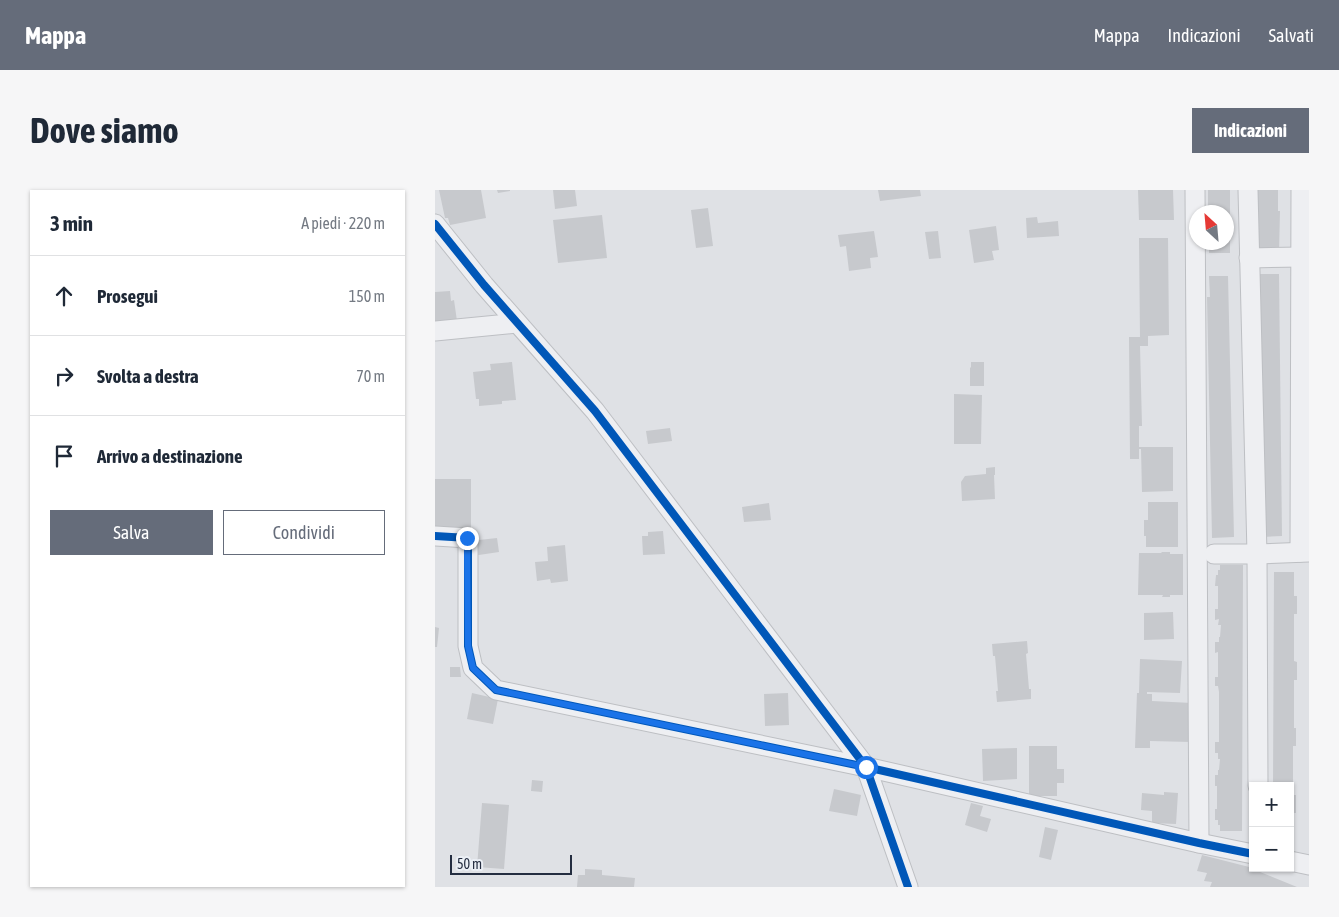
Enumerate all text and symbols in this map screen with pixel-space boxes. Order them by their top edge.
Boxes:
text: Mappa [25,22,86,49]
text: Mappa [1094,25,1140,46]
text: Indicazioni [1168,25,1241,46]
text: Salvati [1269,25,1314,46]
button: Indicazioni [1192,108,1309,153]
text: Dove siamo [30,110,179,150]
north arrow [1189,205,1234,250]
text: 3 min [50,211,93,235]
text: A piedi · 220 m [301,214,385,232]
icon: ahead [50,282,78,310]
text: Prosegui [97,285,158,307]
text: 150 m [349,287,385,305]
icon: right [50,362,78,390]
text: Svolta a destra [97,365,199,387]
text: 70 m [356,367,385,385]
icon: arrive [50,442,78,470]
text: Arrivo a destinazione [97,445,243,467]
button: Salva [50,510,213,555]
button: Condividi [223,510,385,555]
route end [456,527,479,550]
route start [855,756,878,779]
map controls [1249,782,1294,872]
button: + [1249,782,1294,827]
button: − [1249,827,1294,872]
scale bar [450,852,573,875]
text: 50 m [457,856,482,872]

